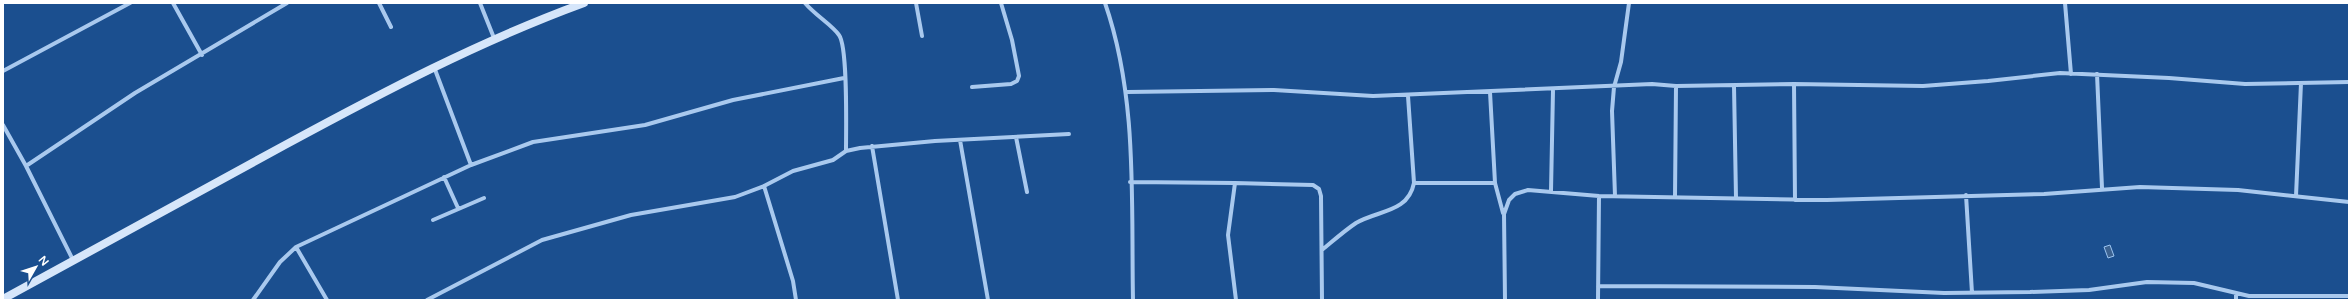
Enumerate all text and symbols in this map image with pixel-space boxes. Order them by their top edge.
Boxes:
north arrow [16,247,56,287]
text: N [36,253,51,269]

